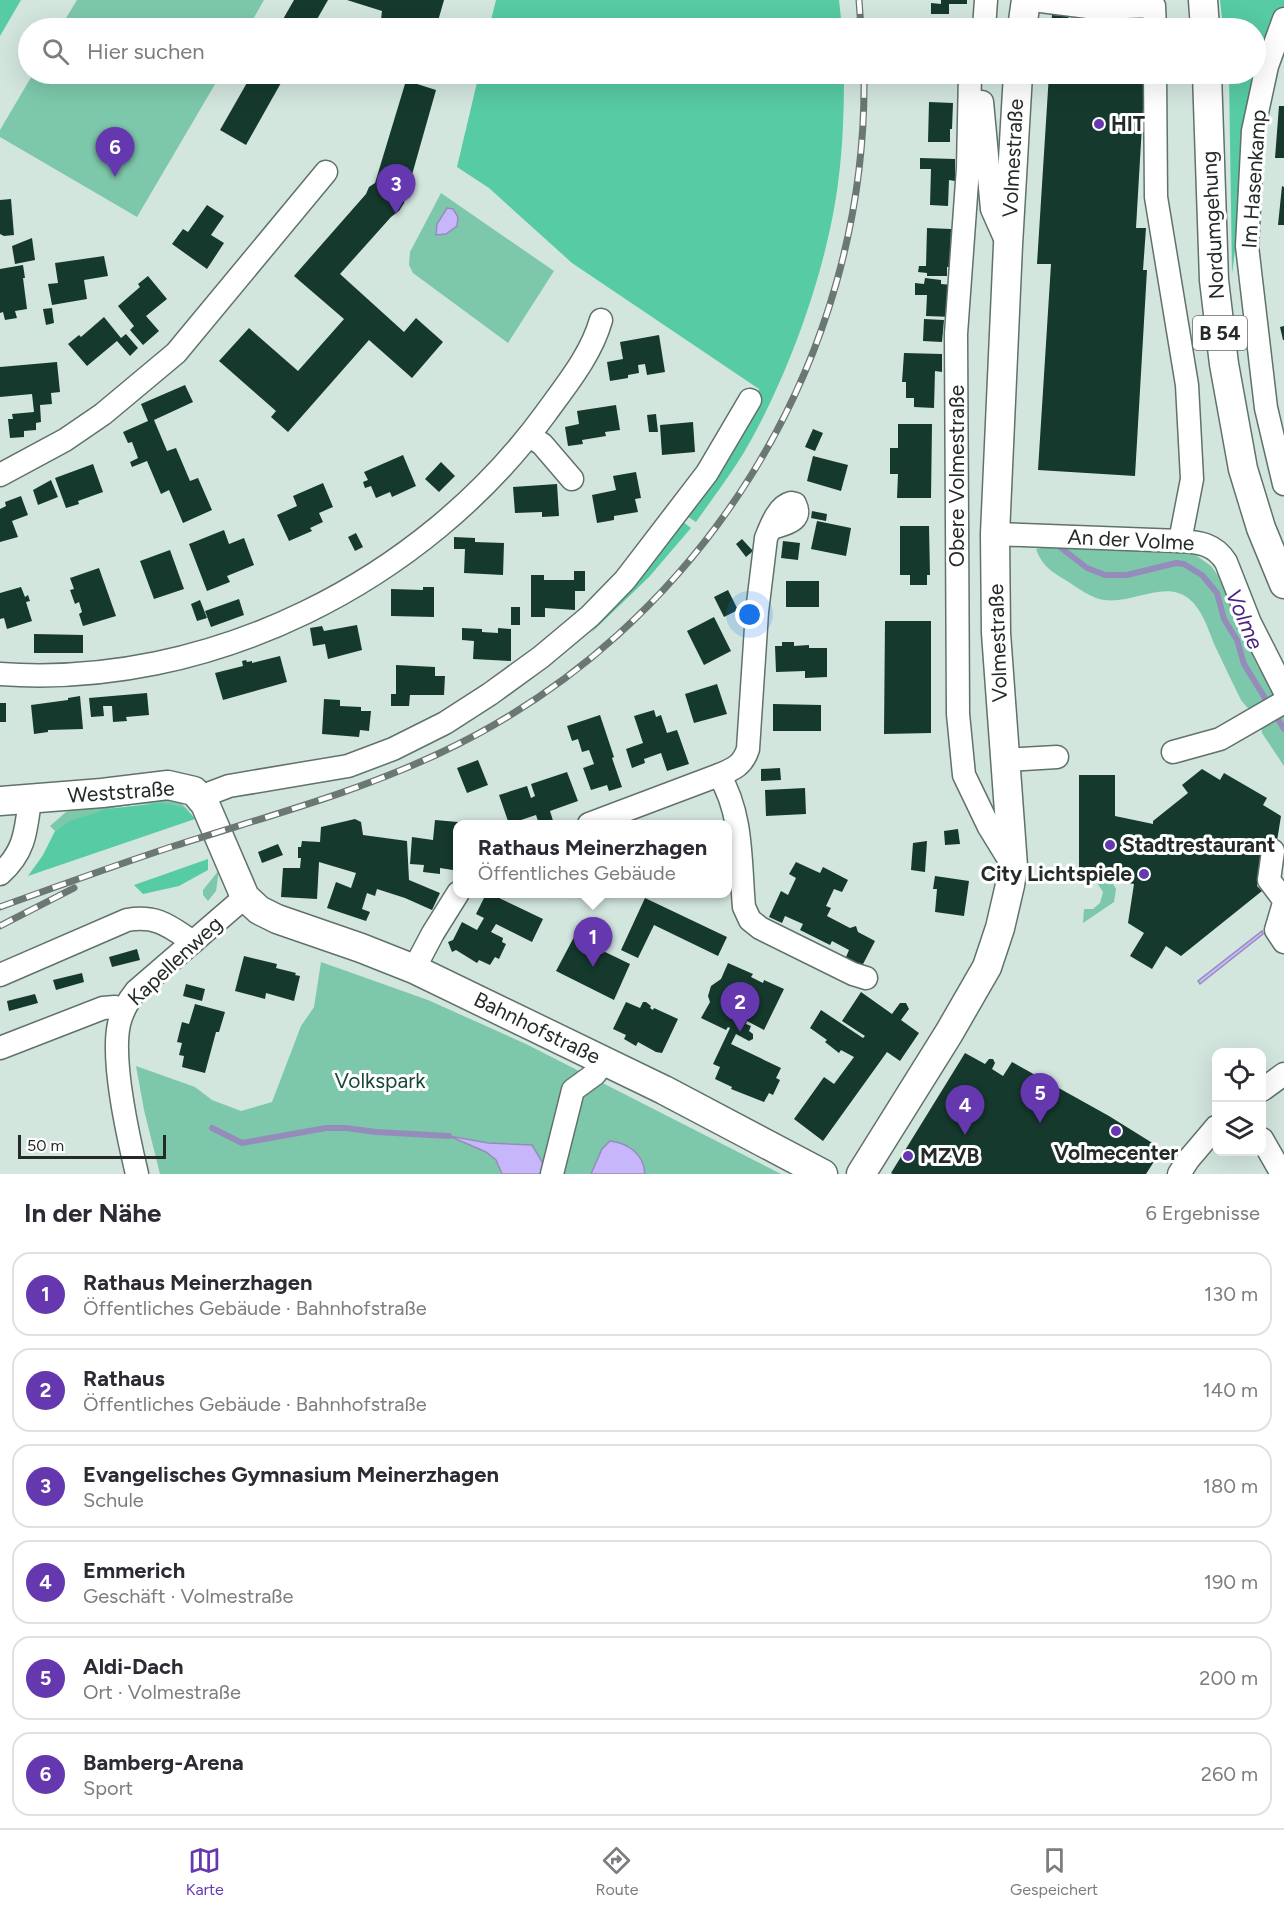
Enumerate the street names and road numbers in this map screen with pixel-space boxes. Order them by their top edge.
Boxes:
street label: Volmestraße [997,98,1028,218]
street label: Im Hasenkamp [1236,109,1271,249]
street label: Nordumgehung [1196,150,1229,300]
road number: B 54 [1193,316,1247,350]
street label: Obere Volmestraße [944,385,969,567]
street label: An der Volme [1067,524,1195,555]
street label: Volmestraße [983,583,1012,703]
street label: Weststraße [67,775,175,808]
street label: Kapellenweg [122,911,227,1011]
street label: Bahnhofstraße [470,986,604,1069]

